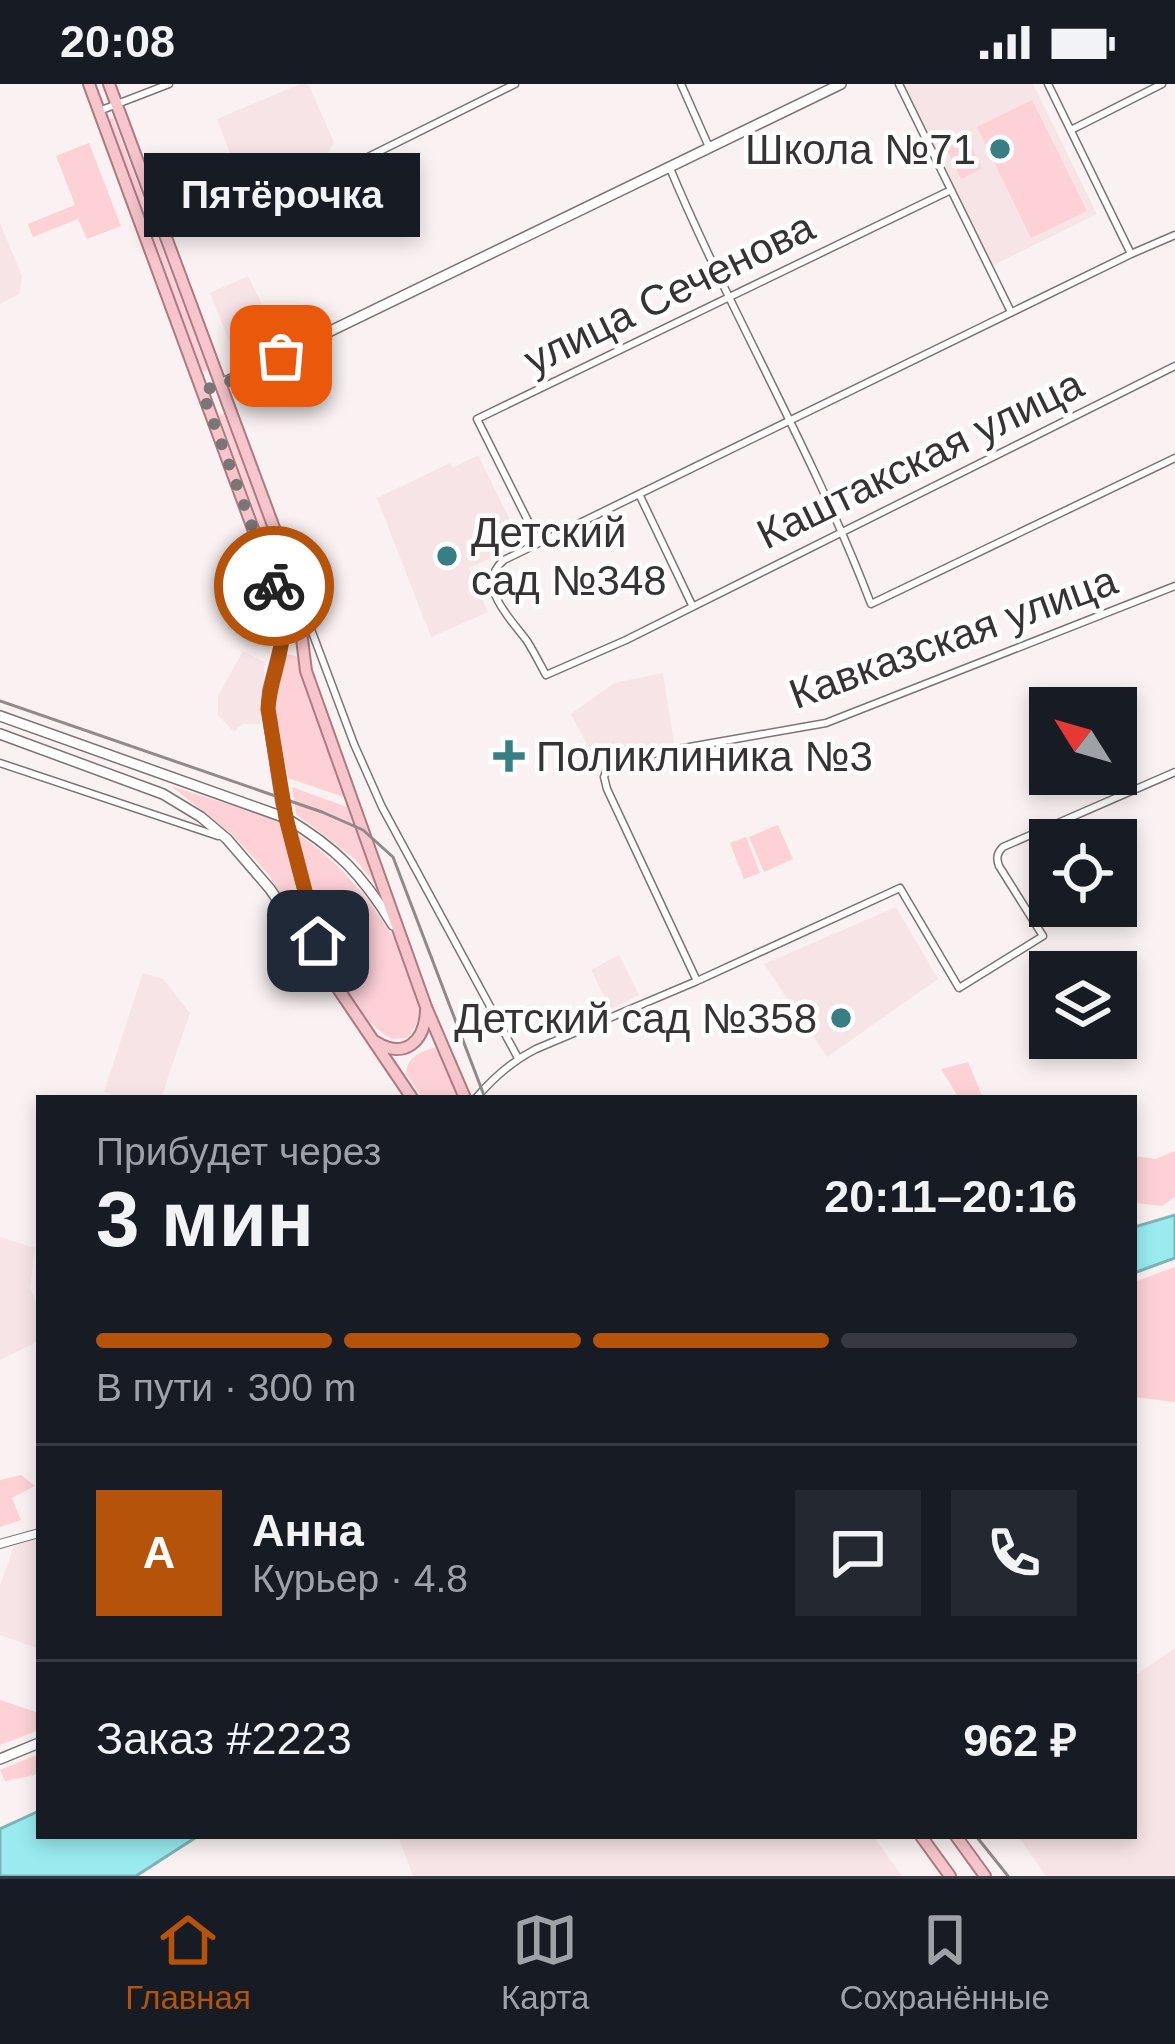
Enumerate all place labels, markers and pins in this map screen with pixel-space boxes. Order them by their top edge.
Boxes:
place label: Школа №71 [745,126,976,173]
marker: Школа №71 [987,136,1013,162]
callout: Пятёрочка [143,152,419,236]
pin [230,305,332,407]
place label: Детский сад №348 [471,509,667,604]
marker: Детский сад №348 [434,543,460,569]
place label: Поликлиника №3 [536,733,873,780]
marker: Поликлиника №3 [493,740,525,772]
pin [267,890,369,992]
place label: Детский сад №358 [454,995,817,1042]
marker: Детский сад №358 [828,1005,854,1031]

